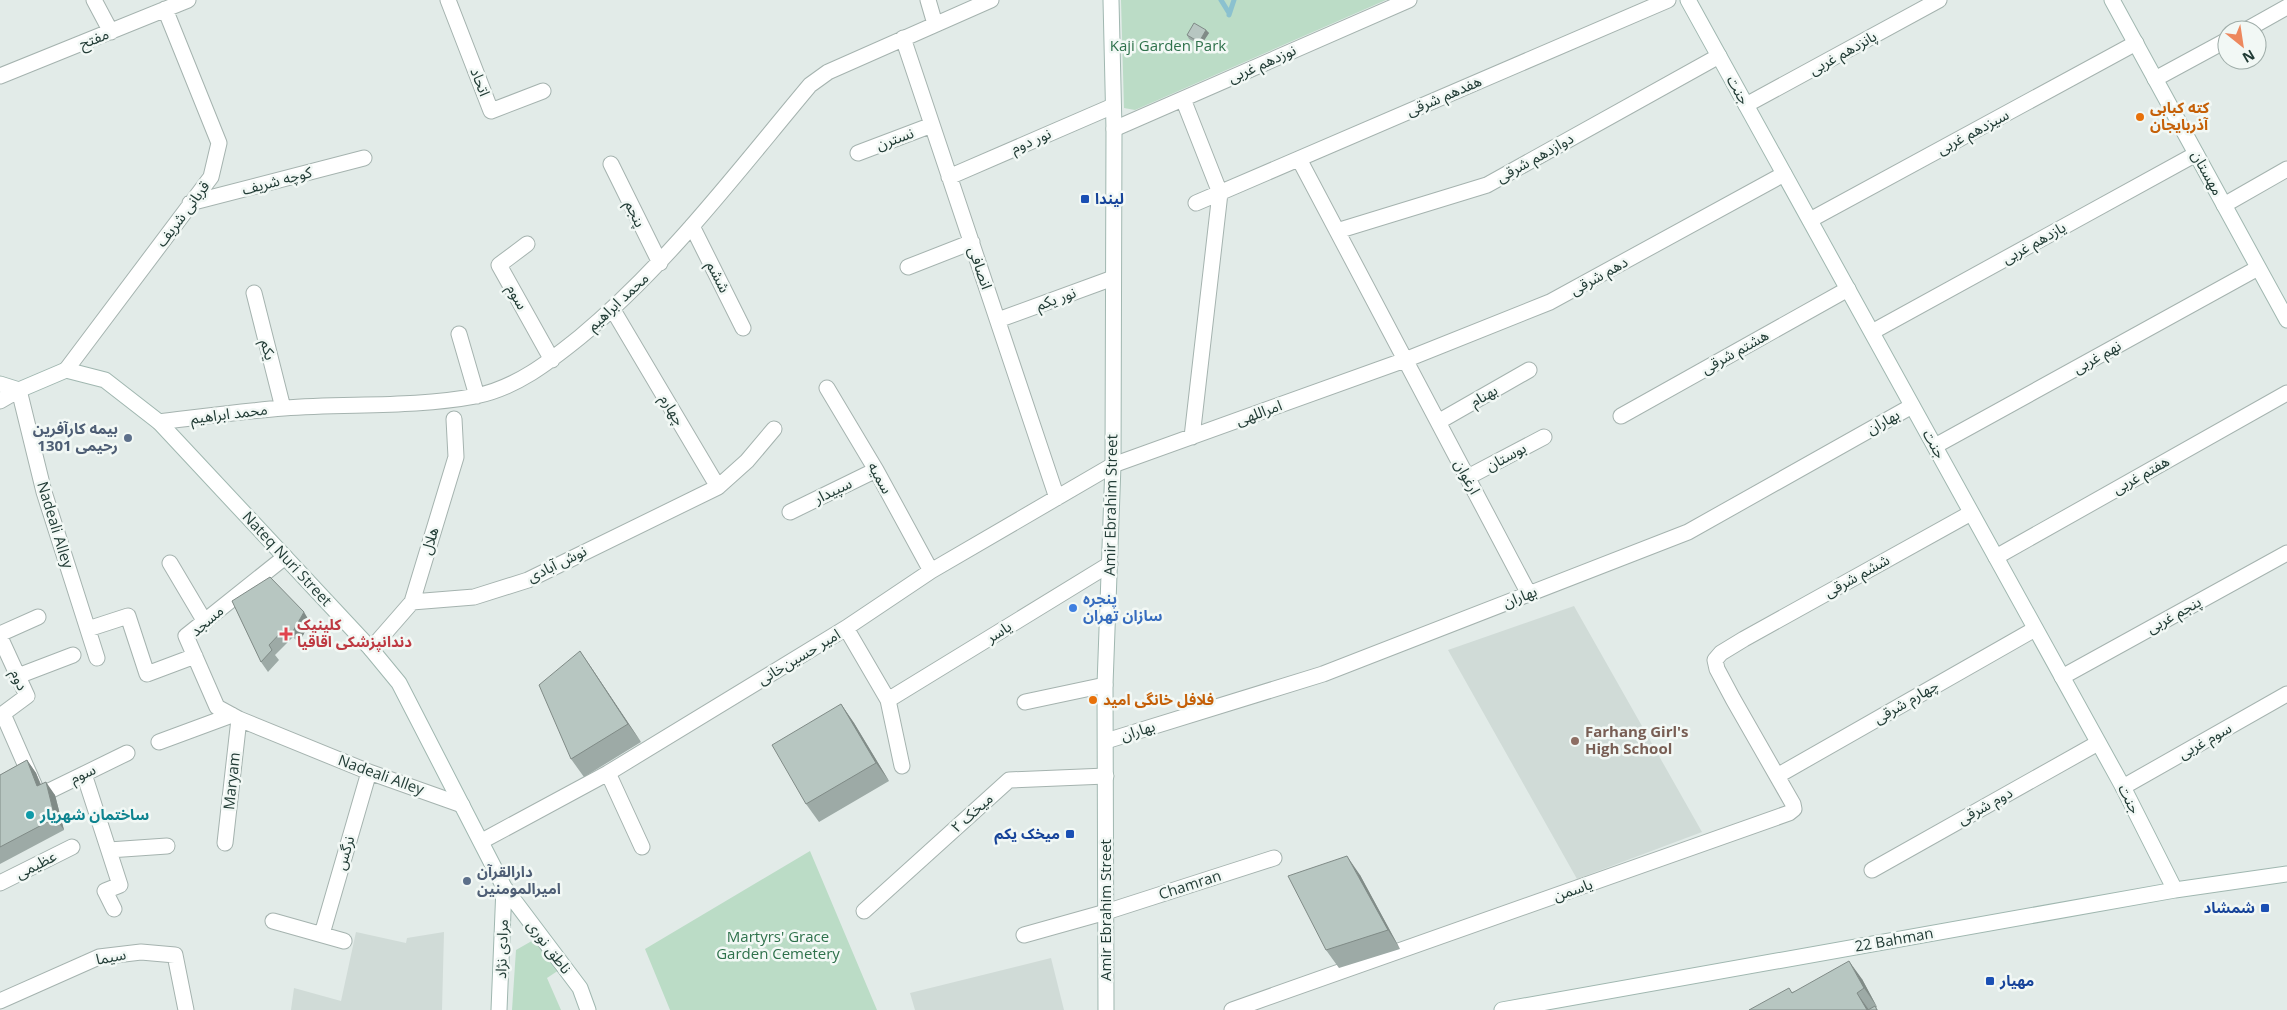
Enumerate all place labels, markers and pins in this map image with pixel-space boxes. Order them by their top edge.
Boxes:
place label: کته کبابی آذربایجان [2150,97,2209,134]
marker: کته کبابی آذربایجان [2134,111,2146,123]
place label: لیندا [1095,188,1124,208]
marker: لیندا [1079,193,1091,205]
place label: بیمه کارآفرین 1301 رحیمی [33,418,118,455]
marker: بیمه کارآفرین 1301 رحیمی [122,432,134,444]
place label: پنجره سازان تهران [1083,588,1162,625]
marker: پنجره سازان تهران [1067,602,1079,614]
place label: کلینیک دندانپزشکی اقاقیا [297,614,412,652]
marker: کلینیک دندانپزشکی اقاقیا [279,627,293,641]
place label: فلافل خانگی امید [1103,689,1214,709]
marker: فلافل خانگی امید [1087,694,1099,706]
place label: Farhang Girl's High School [1585,721,1689,758]
marker: Farhang Girl's High School [1569,735,1581,747]
place label: ساختمان شهریار [39,804,149,824]
marker: ساختمان شهریار [24,809,36,821]
place label: میخک یکم [994,823,1060,845]
marker: میخک یکم [1064,828,1076,840]
place label: دارالقرآن امیرالمومنین [477,861,561,898]
marker: دارالقرآن امیرالمومنین [461,875,473,887]
place label: شمشاد [2204,897,2255,917]
marker: شمشاد [2259,902,2271,914]
place label: مهیار [1999,970,2034,990]
marker: مهیار [1984,975,1996,987]

